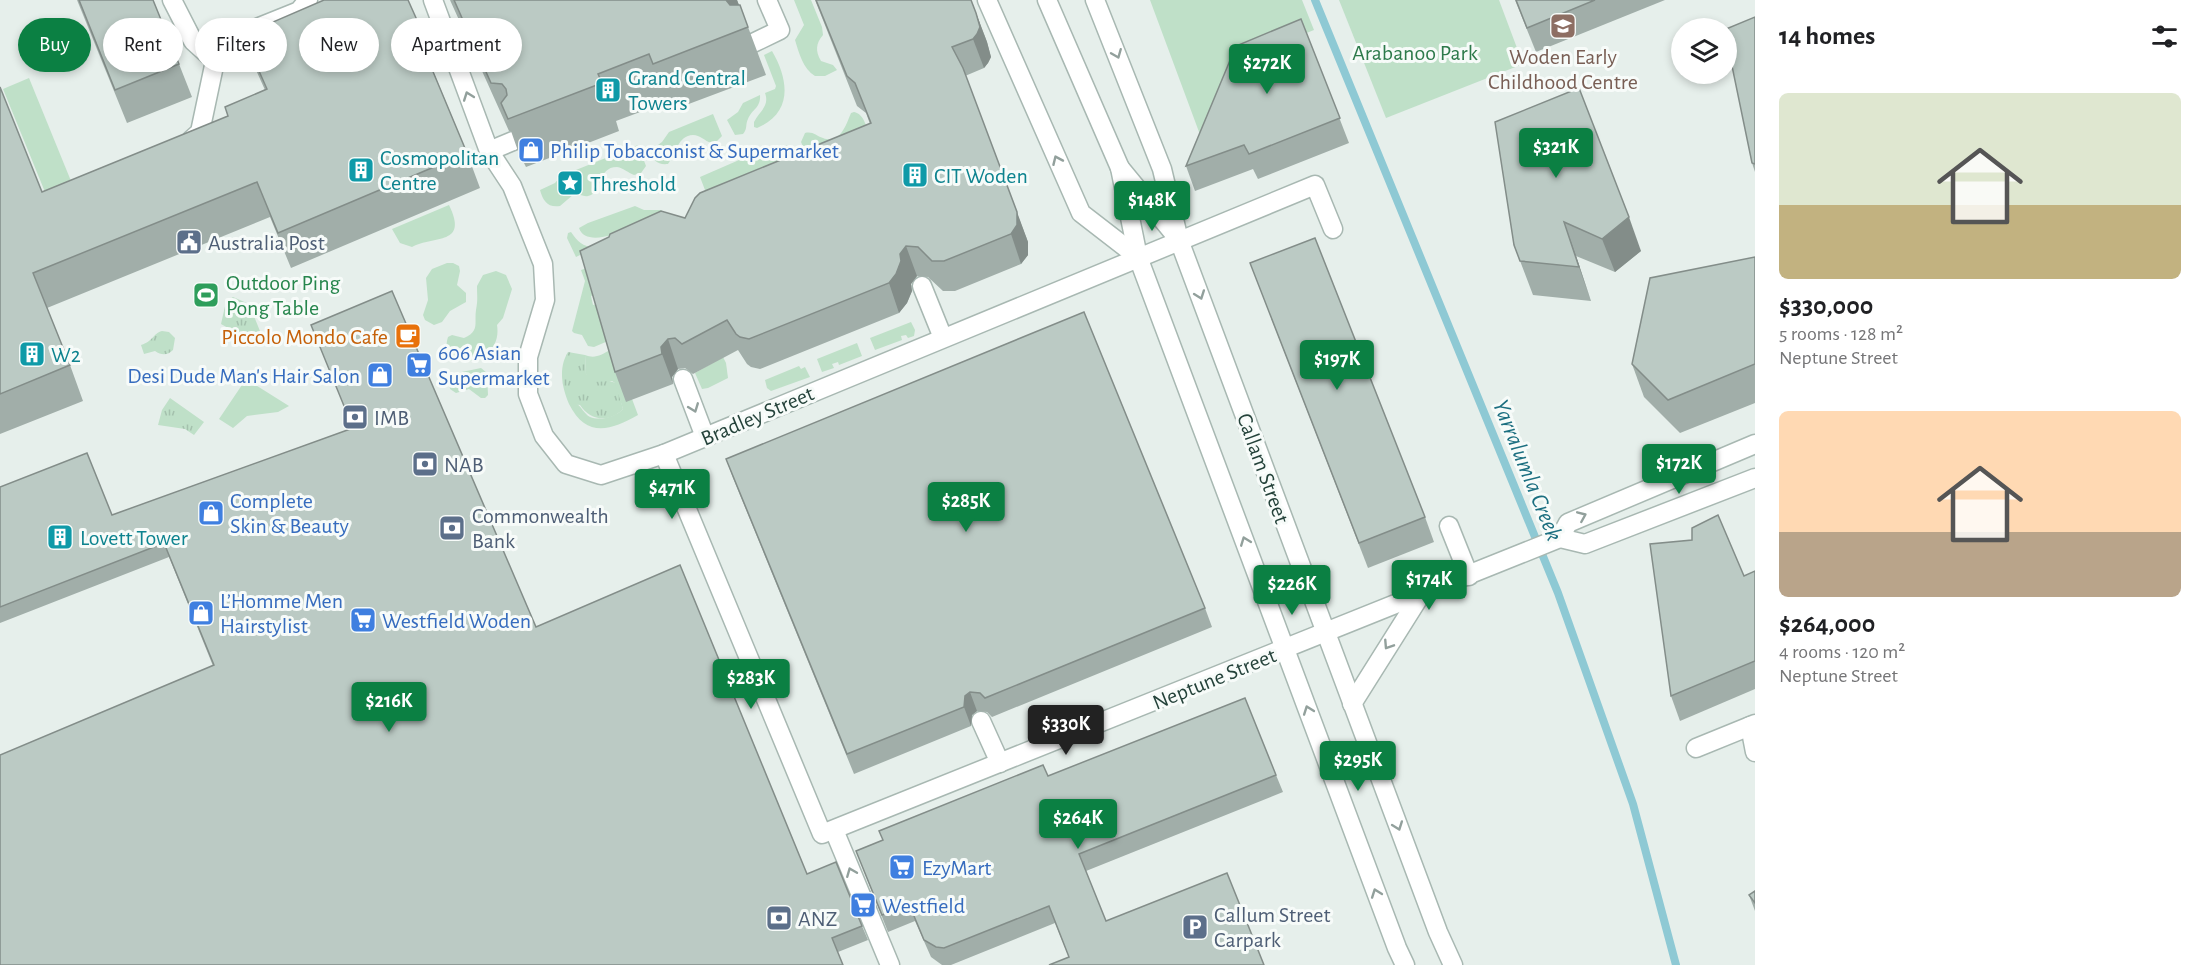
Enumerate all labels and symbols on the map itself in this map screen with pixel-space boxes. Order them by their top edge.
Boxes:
school or university icon: Woden Early Childhood Centre [1548,11,1578,41]
park label: Arabanoo Park [1352,42,1478,64]
pin: $272K [1225,44,1309,95]
place label: Woden Early Childhood Centre [1488,46,1638,93]
one-way arrow [1110,48,1122,59]
place label: Grand Central Towers [628,67,746,114]
building icon: Grand Central Towers [593,75,623,105]
one-way arrow [463,91,476,102]
pin: $321K [1514,128,1598,179]
shop icon: Philip Tobacconist & Supermarket [516,135,546,165]
place label: Philip Tobacconist & Supermarket [550,140,839,162]
place label: Cosmopolitan Centre [380,147,499,194]
building icon: Cosmopolitan Centre [346,155,376,185]
one-way arrow [1053,155,1065,166]
building icon: CIT Woden [900,160,930,190]
place label: CIT Woden [934,165,1028,187]
place icon: Threshold [555,168,585,198]
place label: Threshold [590,173,676,195]
pin: $148K [1110,181,1194,232]
public building icon: Australia Post [174,227,204,257]
place label: Australia Post [208,232,325,254]
place label: Outdoor Ping Pong Table [226,272,341,319]
sports icon: Outdoor Ping Pong Table [191,280,221,310]
one-way arrow [1192,289,1205,299]
cafe icon: Piccolo Mondo Cafe [393,321,423,351]
place label: Piccolo Mondo Cafe [221,326,388,348]
building icon: W2 [17,339,47,369]
pin: $197K [1295,340,1379,391]
place label: 606 Asian Supermarket [438,342,550,389]
place label: W2 [51,344,81,366]
supermarket icon: 606 Asian Supermarket [404,350,434,380]
shop icon: Desi Dude Man's Hair Salon [365,360,395,390]
place label: Desi Dude Man's Hair Salon [127,365,360,387]
street label: Bradley Street [698,382,817,450]
water label: Yarralumla Creek [1488,396,1566,544]
bank icon: IMB [340,402,370,432]
one-way arrow [687,402,699,413]
place label: IMB [374,407,409,429]
street label: Callam Street [1233,410,1293,526]
pin: $172K [1637,444,1721,495]
bank icon: NAB [410,449,440,479]
place label: NAB [444,454,484,476]
pin: $471K [630,469,714,520]
pin: $285K [924,482,1008,533]
place label: Complete Skin & Beauty [230,490,350,537]
shop icon: Complete Skin & Beauty [196,498,226,528]
place label: Commonwealth Bank [472,505,609,552]
one-way arrow [1576,511,1587,523]
bank icon: Commonwealth Bank [437,513,467,543]
building icon: Lovett Tower [45,522,75,552]
place label: Lovett Tower [80,527,188,549]
one-way arrow [1239,536,1252,546]
pin: $174K [1387,560,1471,611]
pin: $226K [1250,565,1334,616]
place label: L’Homme Men Hairstylist [220,590,343,637]
shop icon: L’Homme Men Hairstylist [186,598,216,628]
supermarket icon: Westfield Woden [348,605,378,635]
place label: Westfield Woden [382,610,531,632]
one-way arrow [1384,638,1395,649]
street label: Neptune Street [1150,644,1279,714]
pin: $283K [709,659,793,710]
pin: $216K [347,682,431,733]
pin: $330K [1024,705,1108,756]
one-way arrow [1303,705,1315,716]
pin: $295K [1316,741,1400,792]
pin: $264K [1036,799,1120,850]
one-way arrow [1391,820,1403,831]
supermarket icon: EzyMart [887,852,917,882]
place label: EzyMart [922,857,991,879]
one-way arrow [846,867,858,878]
one-way arrow [1371,888,1383,899]
supermarket icon: Westfield [848,890,878,920]
place label: Westfield [882,895,965,917]
bank icon: ANZ [764,903,794,933]
place label: Callum Street Carpark [1214,904,1331,951]
place label: ANZ [798,908,837,930]
parking icon: Callum Street Carpark [1180,912,1210,942]

